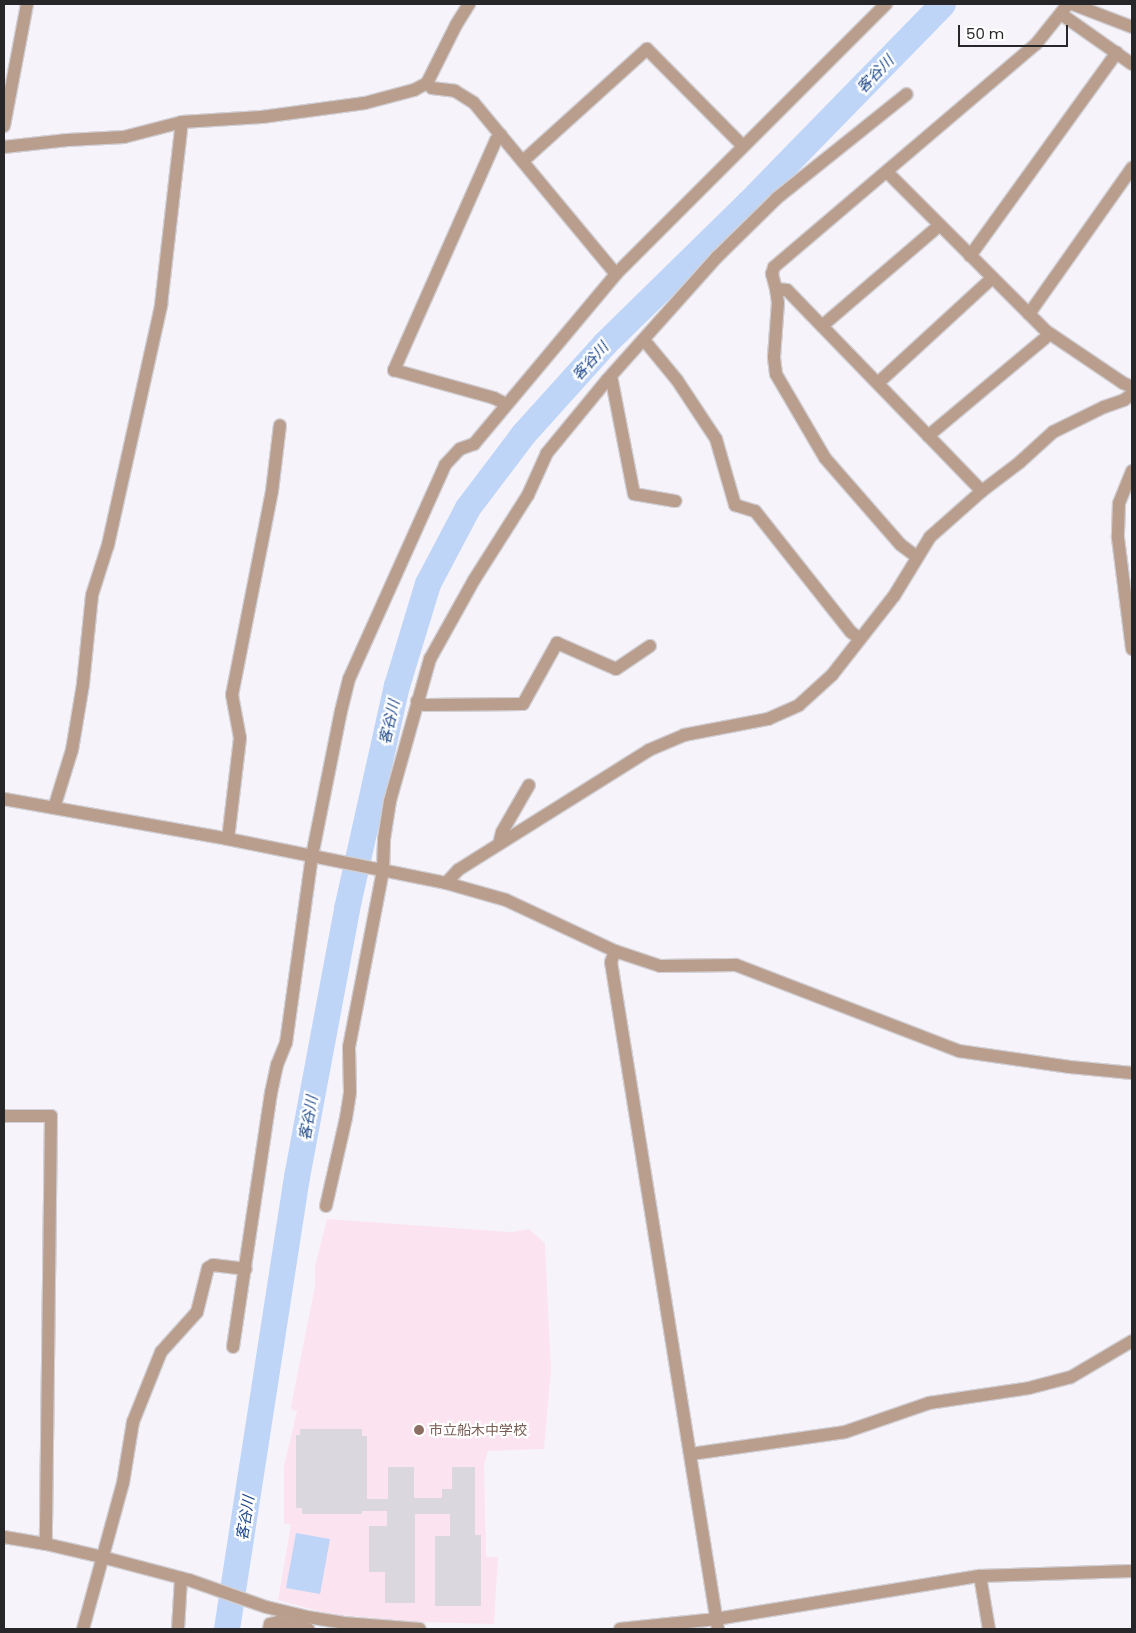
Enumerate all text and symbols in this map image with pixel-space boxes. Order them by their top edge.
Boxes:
scale bar [961,15,1071,47]
text: 50 m [966,23,1004,44]
water label: 客谷川 [853,52,897,96]
water label: 客谷川 [568,338,612,384]
water label: 客谷川 [375,698,403,746]
water label: 客谷川 [295,1094,321,1142]
place label: 市立船木中学校 [429,1422,527,1438]
marker: 市立船木中学校 [413,1424,425,1436]
water label: 客谷川 [233,1494,257,1542]

